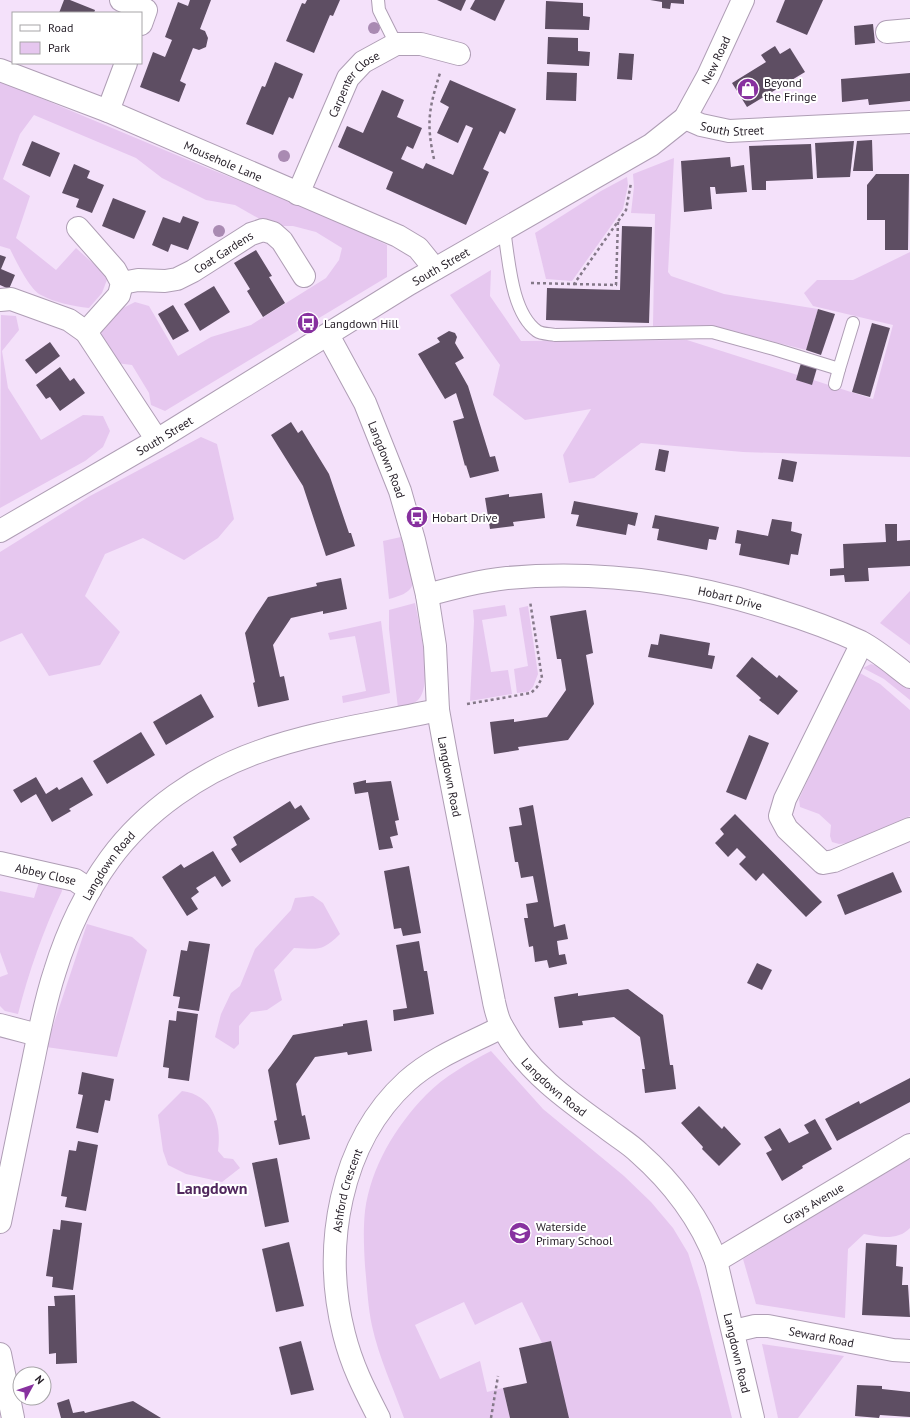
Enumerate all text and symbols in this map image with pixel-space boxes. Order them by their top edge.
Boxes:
legend [12,12,142,64]
text: Road [48,20,73,35]
street label: New Road [698,33,733,86]
text: Park [48,40,70,55]
street label: Carpenter Close [325,47,382,119]
place label: Beyond the Fringe [764,75,817,104]
shop icon: Beyond the Fringe [735,76,761,102]
street label: South Street [699,118,764,139]
street label: Mousehole Lane [182,137,265,184]
street label: Coat Gardens [190,227,256,276]
street label: South Street [409,244,472,288]
bus stop icon: Langdown Hill [295,310,321,336]
place label: Langdown Hill [324,316,399,331]
street label: South Street [133,412,195,458]
street label: Langdown Road [365,419,409,500]
bus stop icon: Hobart Drive [404,504,430,530]
place label: Hobart Drive [432,510,498,525]
street label: Hobart Drive [697,582,764,613]
street label: Langdown Road [435,735,465,818]
street label: Langdown Road [78,827,138,903]
street label: Abbey Close [14,859,78,888]
street label: Langdown Road [519,1054,590,1119]
street label: Ashford Crescent [329,1146,365,1233]
district label: Langdown [177,1178,247,1198]
street label: Grays Avenue [780,1179,846,1227]
place label: Waterside Primary School [536,1219,613,1248]
school or university icon: Waterside Primary School [507,1220,533,1246]
street label: Langdown Road [721,1311,754,1394]
street label: Seward Road [787,1323,855,1350]
north arrow [12,1366,52,1406]
text: N [32,1372,47,1387]

